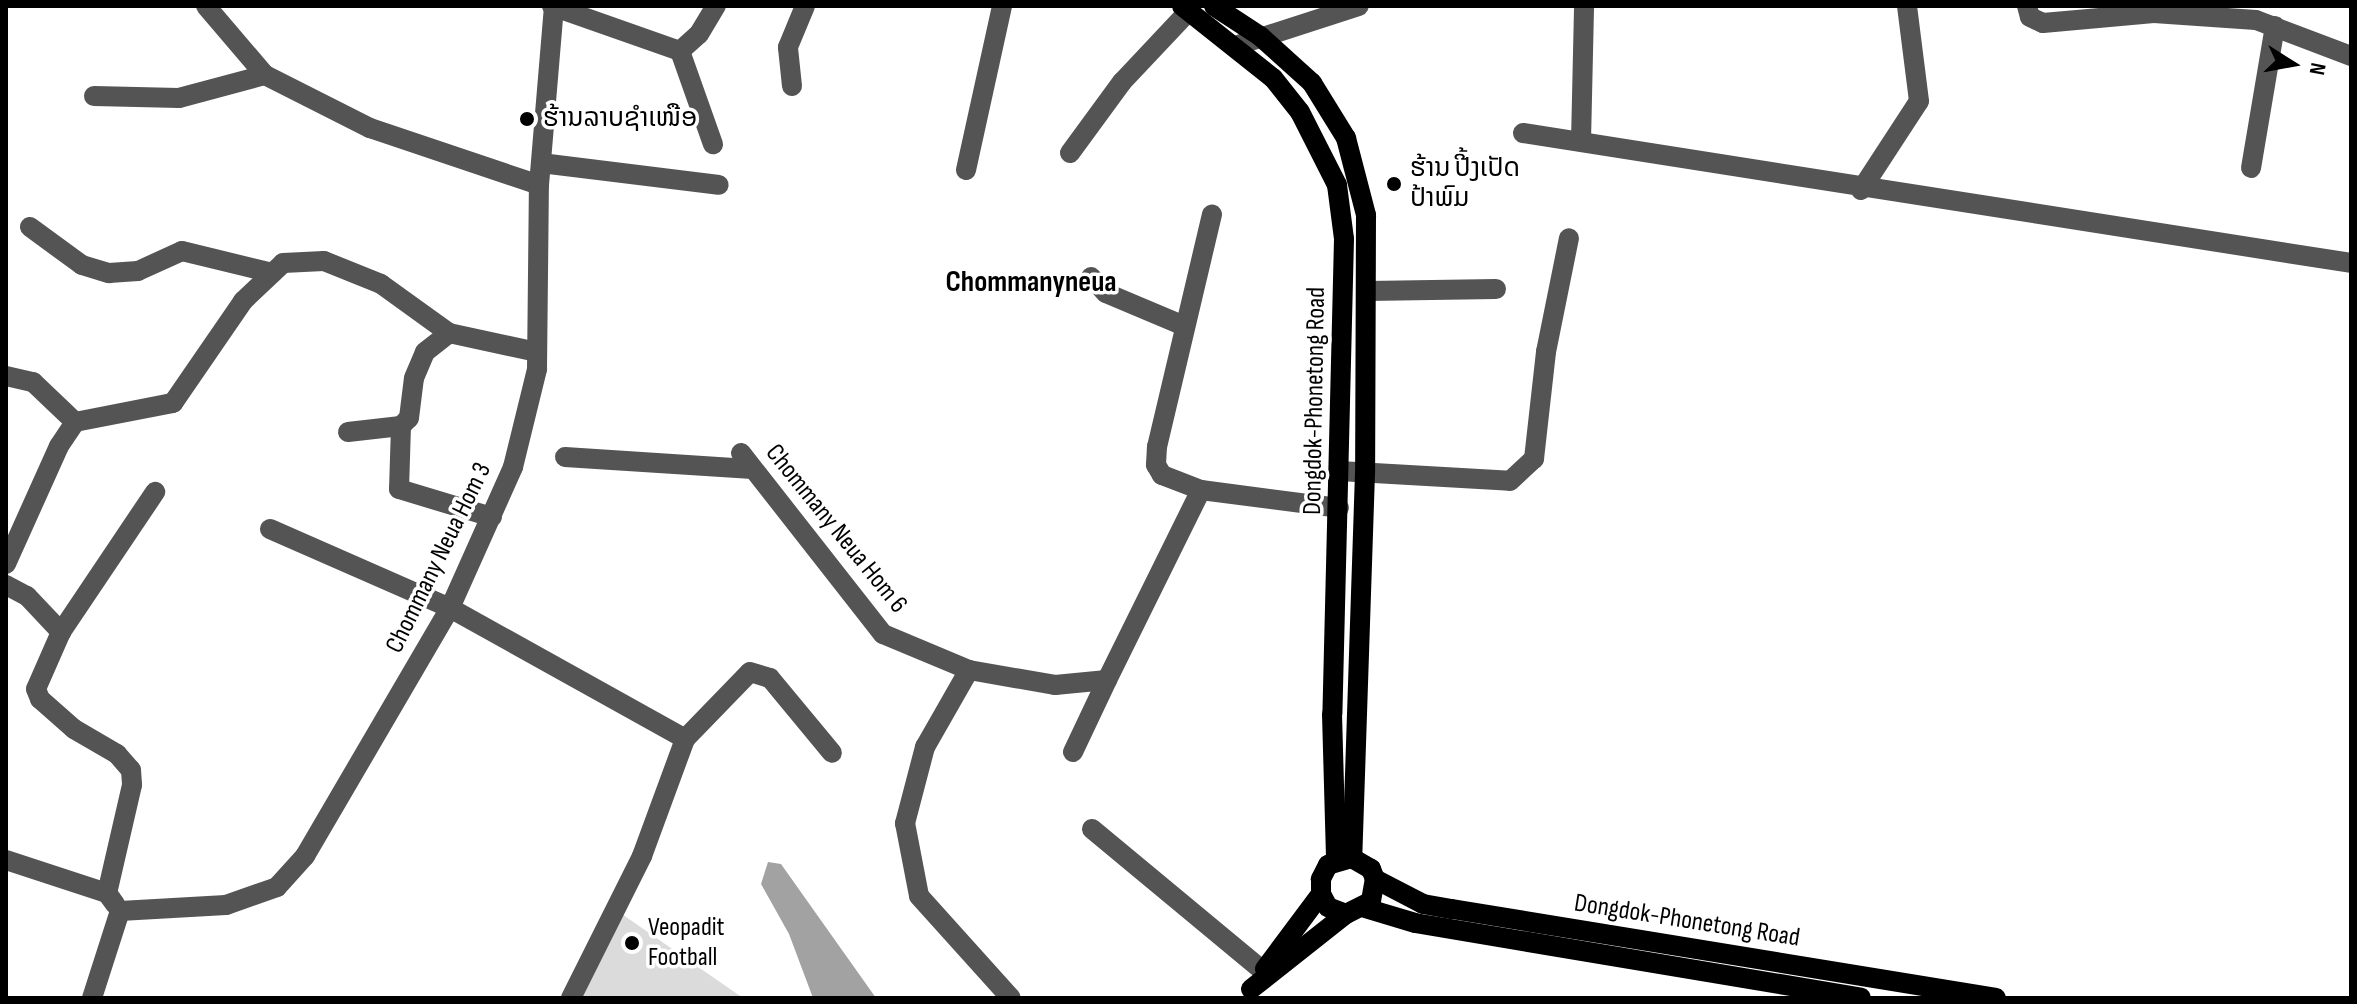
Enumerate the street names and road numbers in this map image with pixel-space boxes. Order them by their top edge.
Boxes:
street label: Dongdok-Phonetong Road [1297,287,1333,515]
street label: Chommany Neua Hom 6 [758,438,914,620]
street label: Chommany Neua Hom 3 [379,458,499,658]
street label: Dongdok-Phonetong Road [1572,888,1802,954]

